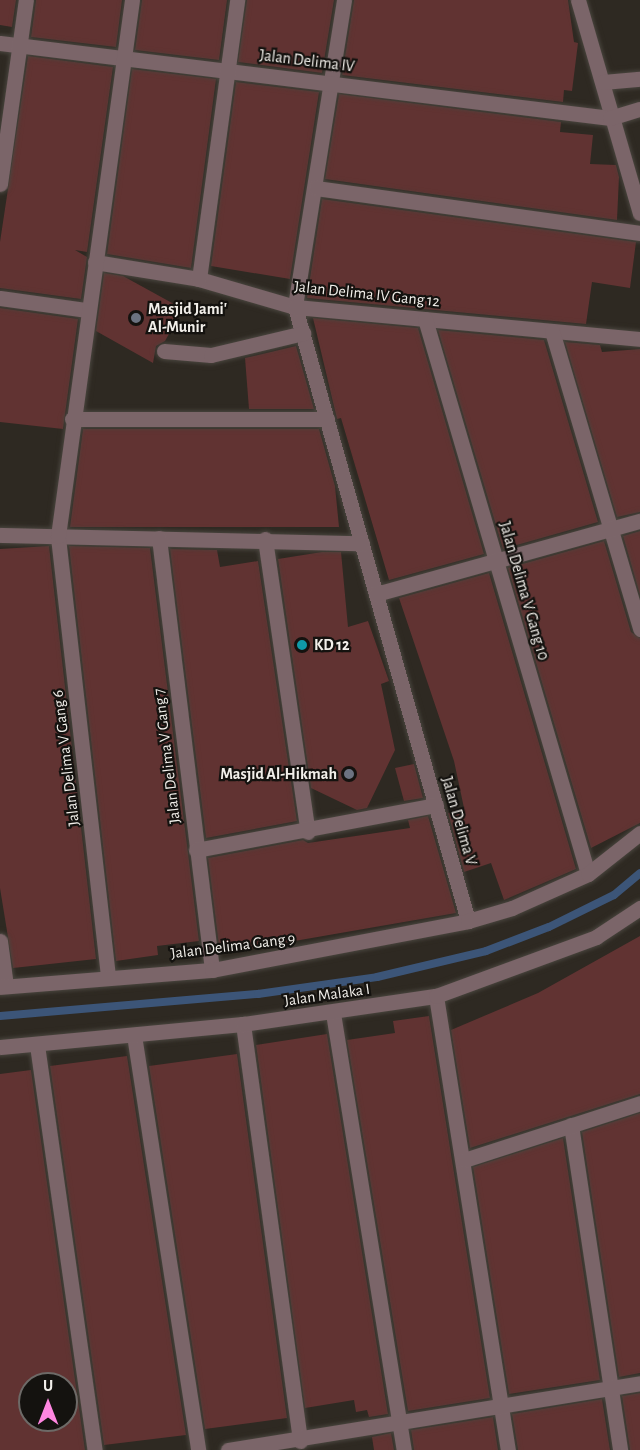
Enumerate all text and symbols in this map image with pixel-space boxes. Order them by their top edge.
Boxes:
street label: Jalan Delima IV [258,46,356,76]
street label: Jalan Delima IV Gang 12 [293,277,441,311]
place label: Masjid Jami' Al-Munir [148,299,227,337]
marker: Masjid Jami' Al-Munir [129,311,143,325]
street label: Jalan Delima V Gang 10 [495,519,553,663]
place label: KD 12 [314,635,350,655]
marker: KD 12 [295,638,309,652]
street label: Jalan Delima V Gang 7 [149,687,185,825]
street label: Jalan Delima V Gang 6 [48,689,84,827]
place label: Masjid Al-Hikmah [220,764,337,784]
marker: Masjid Al-Hikmah [342,767,356,781]
street label: Jalan Delima V [437,774,481,868]
street label: Jalan Delima Gang 9 [170,929,296,963]
street label: Jalan Malaka I [283,979,371,1011]
north arrow [18,1372,78,1432]
text: U [43,1378,53,1394]

